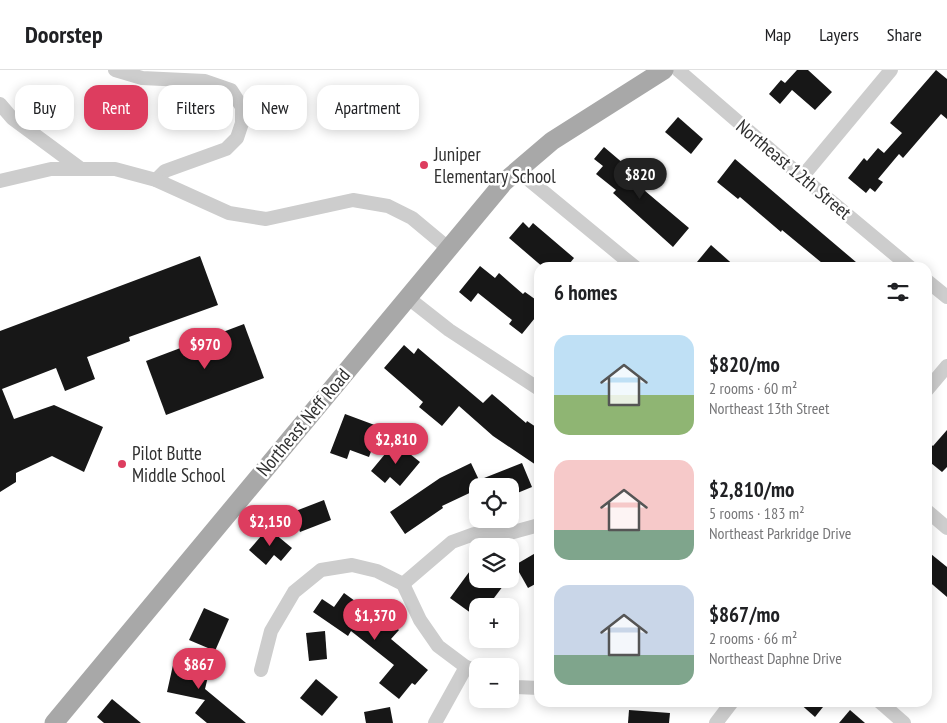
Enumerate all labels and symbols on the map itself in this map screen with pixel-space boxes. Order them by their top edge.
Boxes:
street label: Northeast 12th Street [732,114,857,225]
place label: Juniper Elementary School [433,142,556,188]
pin: $820 [610,158,670,200]
marker: Juniper Elementary School [418,159,430,171]
pin: $970 [175,328,235,370]
street label: Northeast Neff Road [251,363,355,481]
pin: $2,810 [355,422,437,465]
place label: Pilot Butte Middle School [132,441,226,487]
marker: Pilot Butte Middle School [116,458,128,470]
pin: $2,150 [229,504,311,547]
pin: $1,370 [334,598,416,641]
pin: $867 [169,648,229,690]

